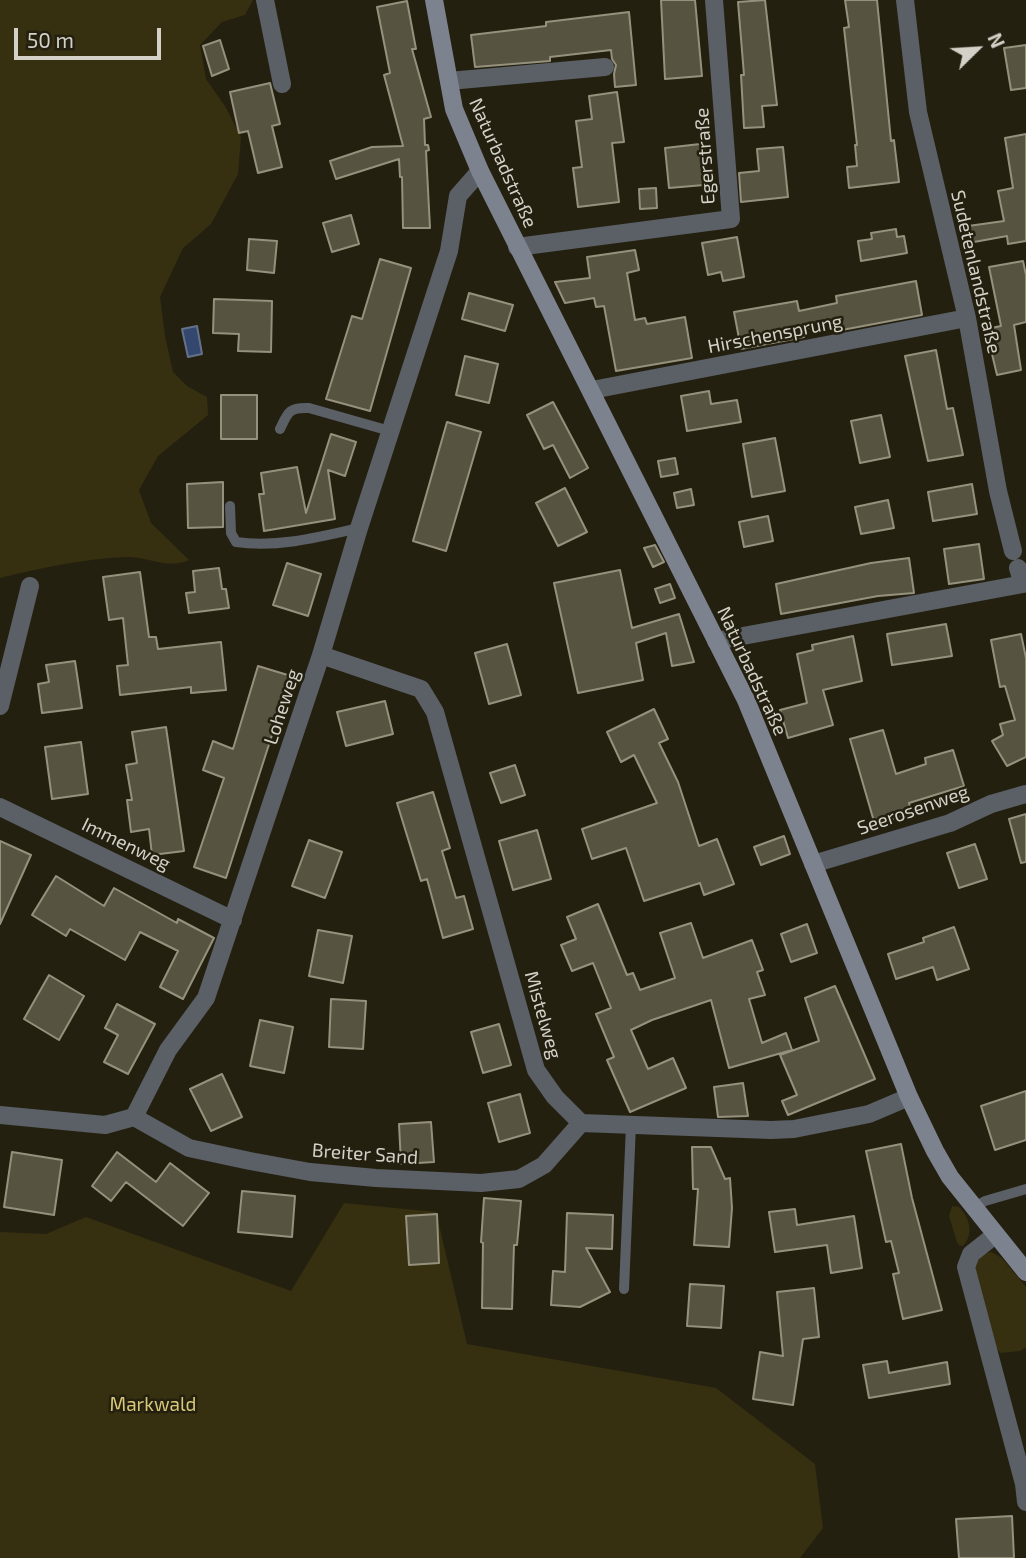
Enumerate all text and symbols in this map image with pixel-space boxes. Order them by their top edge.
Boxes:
scale bar [18,14,164,58]
north arrow [942,14,1012,84]
text: 50 m [27,27,74,52]
text: N [983,29,1010,51]
street label: Naturbadstraße [464,95,542,231]
street label: Egerstraße [690,107,720,205]
street label: Sudetenlandstraße [946,188,1006,356]
street label: Hirschensprung [706,310,844,358]
street label: Naturbadstraße [712,603,792,739]
street label: Loheweg [259,666,305,748]
street label: Seerosenweg [854,780,972,840]
street label: Immenweg [78,813,174,875]
street label: Mistelweg [520,968,566,1062]
street label: Breiter Sand [311,1139,419,1169]
park label: Markwald [110,1394,196,1416]

